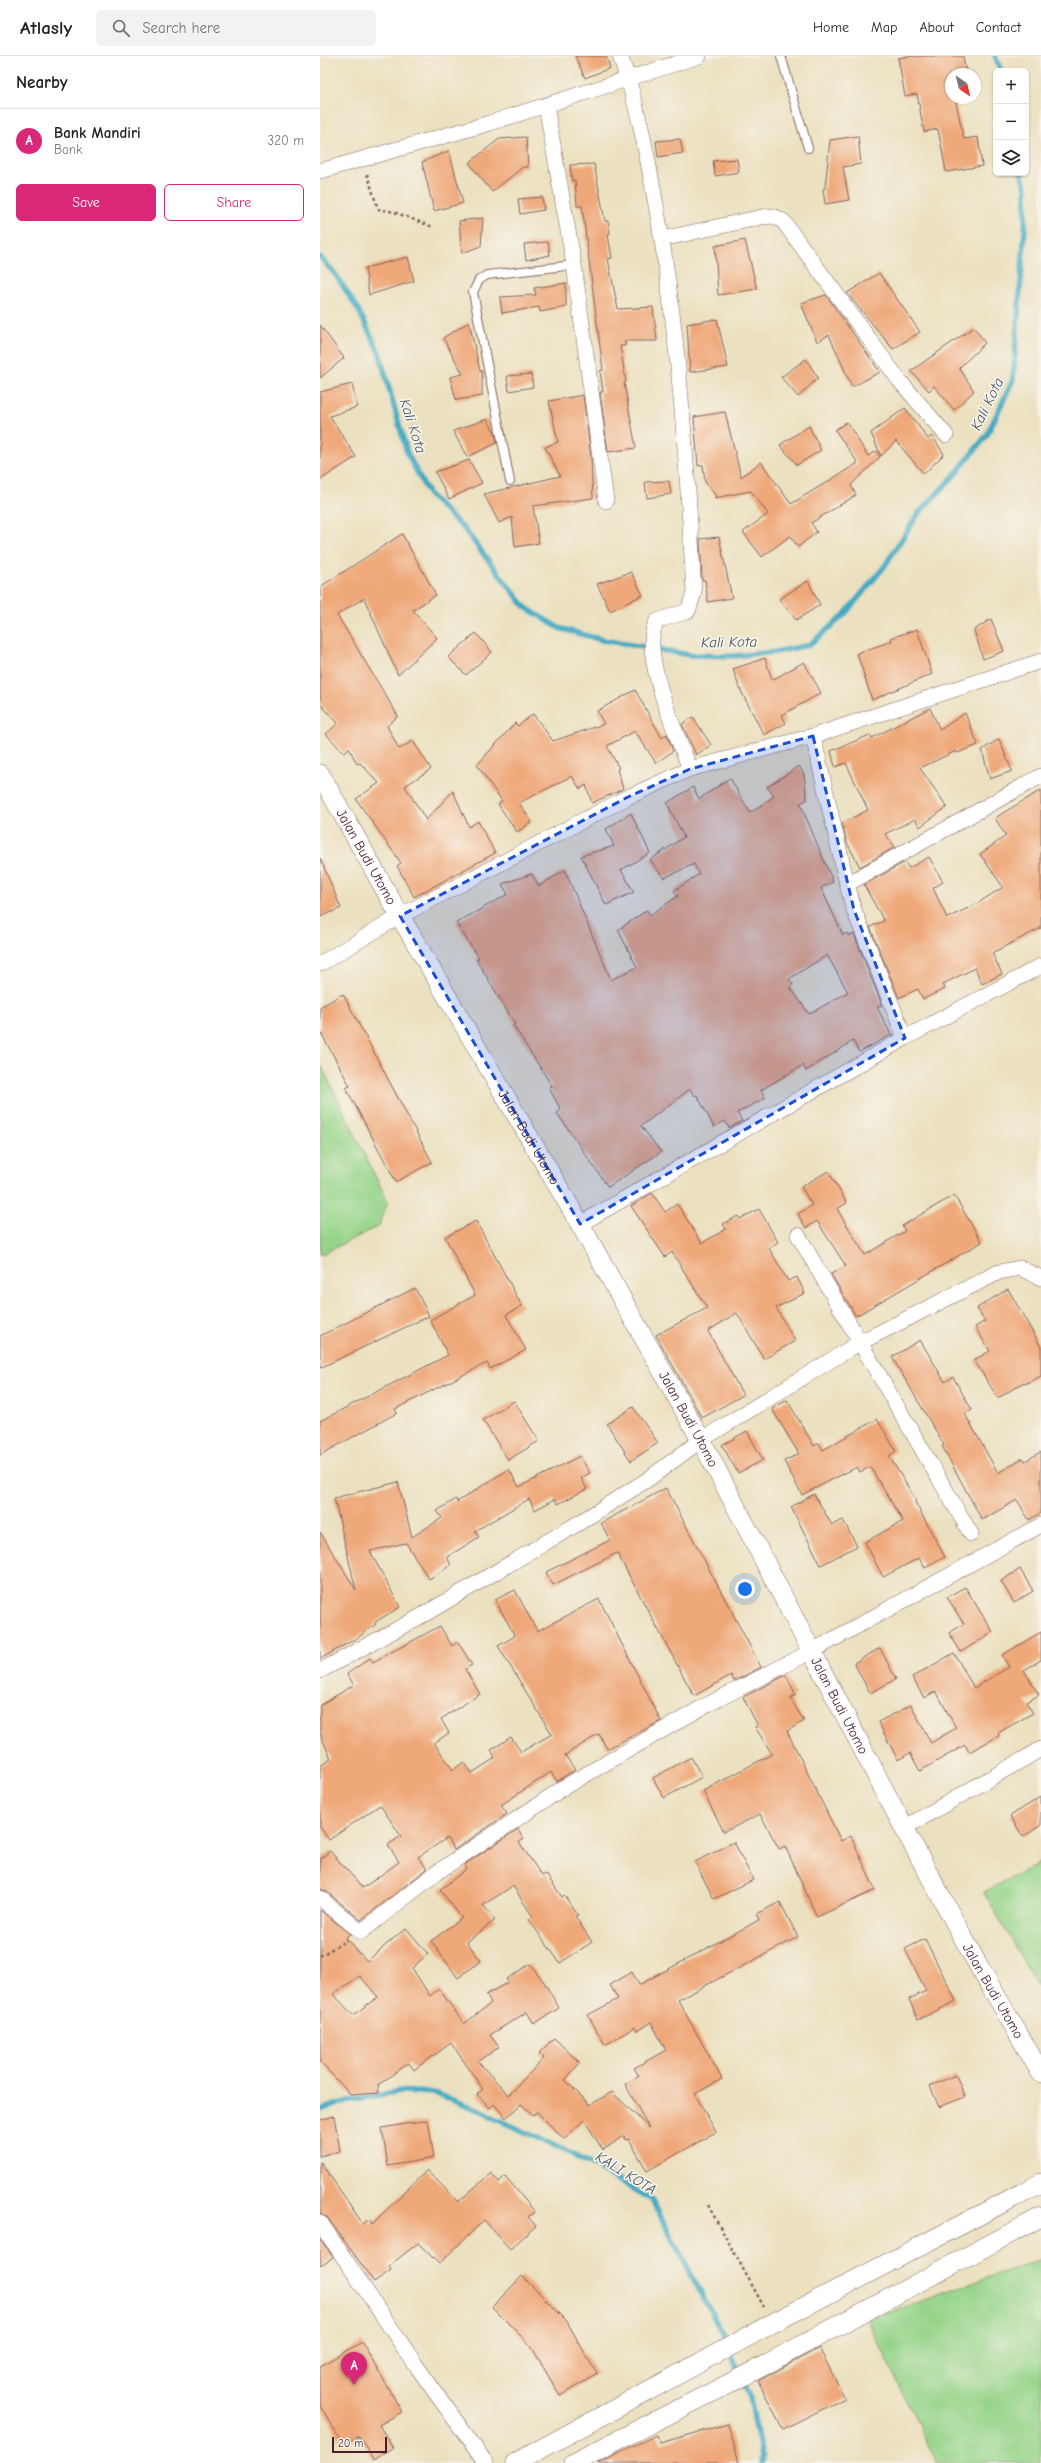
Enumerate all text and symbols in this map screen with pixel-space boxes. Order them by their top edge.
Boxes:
search box [96,10,376,46]
text: Atlasly [20,17,72,39]
icon: search [110,17,132,39]
text: Search here [142,19,220,37]
text: Home [813,19,849,36]
text: Map [871,19,897,36]
text: About [919,19,954,36]
text: Contact [976,19,1021,36]
north arrow [945,68,981,104]
map controls [993,68,1029,176]
button: + [993,68,1029,104]
text: Nearby [16,73,67,92]
button: − [993,104,1029,140]
text: Bank Mandiri [54,124,141,142]
text: A [25,133,33,148]
text: 320 m [268,133,304,148]
button: layers [993,140,1029,176]
text: Bank [54,142,82,157]
button: Save [16,184,156,221]
button: Share [164,184,304,221]
water label: Kali Kota [967,375,1008,433]
water label: Kali Kota [396,396,430,456]
water label: Kali Kota [701,633,758,651]
street label: Jalan Budi Utomo [333,806,400,908]
street label: Jalan Budi Utomo [495,1086,564,1188]
street label: Jalan Budi Utomo [656,1368,722,1470]
your location [735,1579,755,1599]
street label: Jalan Budi Utomo [808,1654,872,1757]
street label: Jalan Budi Utomo [959,1940,1028,2042]
water label: KALI KOTA [592,2147,660,2199]
pin: A [341,2352,367,2385]
scale bar [332,2435,387,2454]
text: 20 m [338,2437,363,2450]

